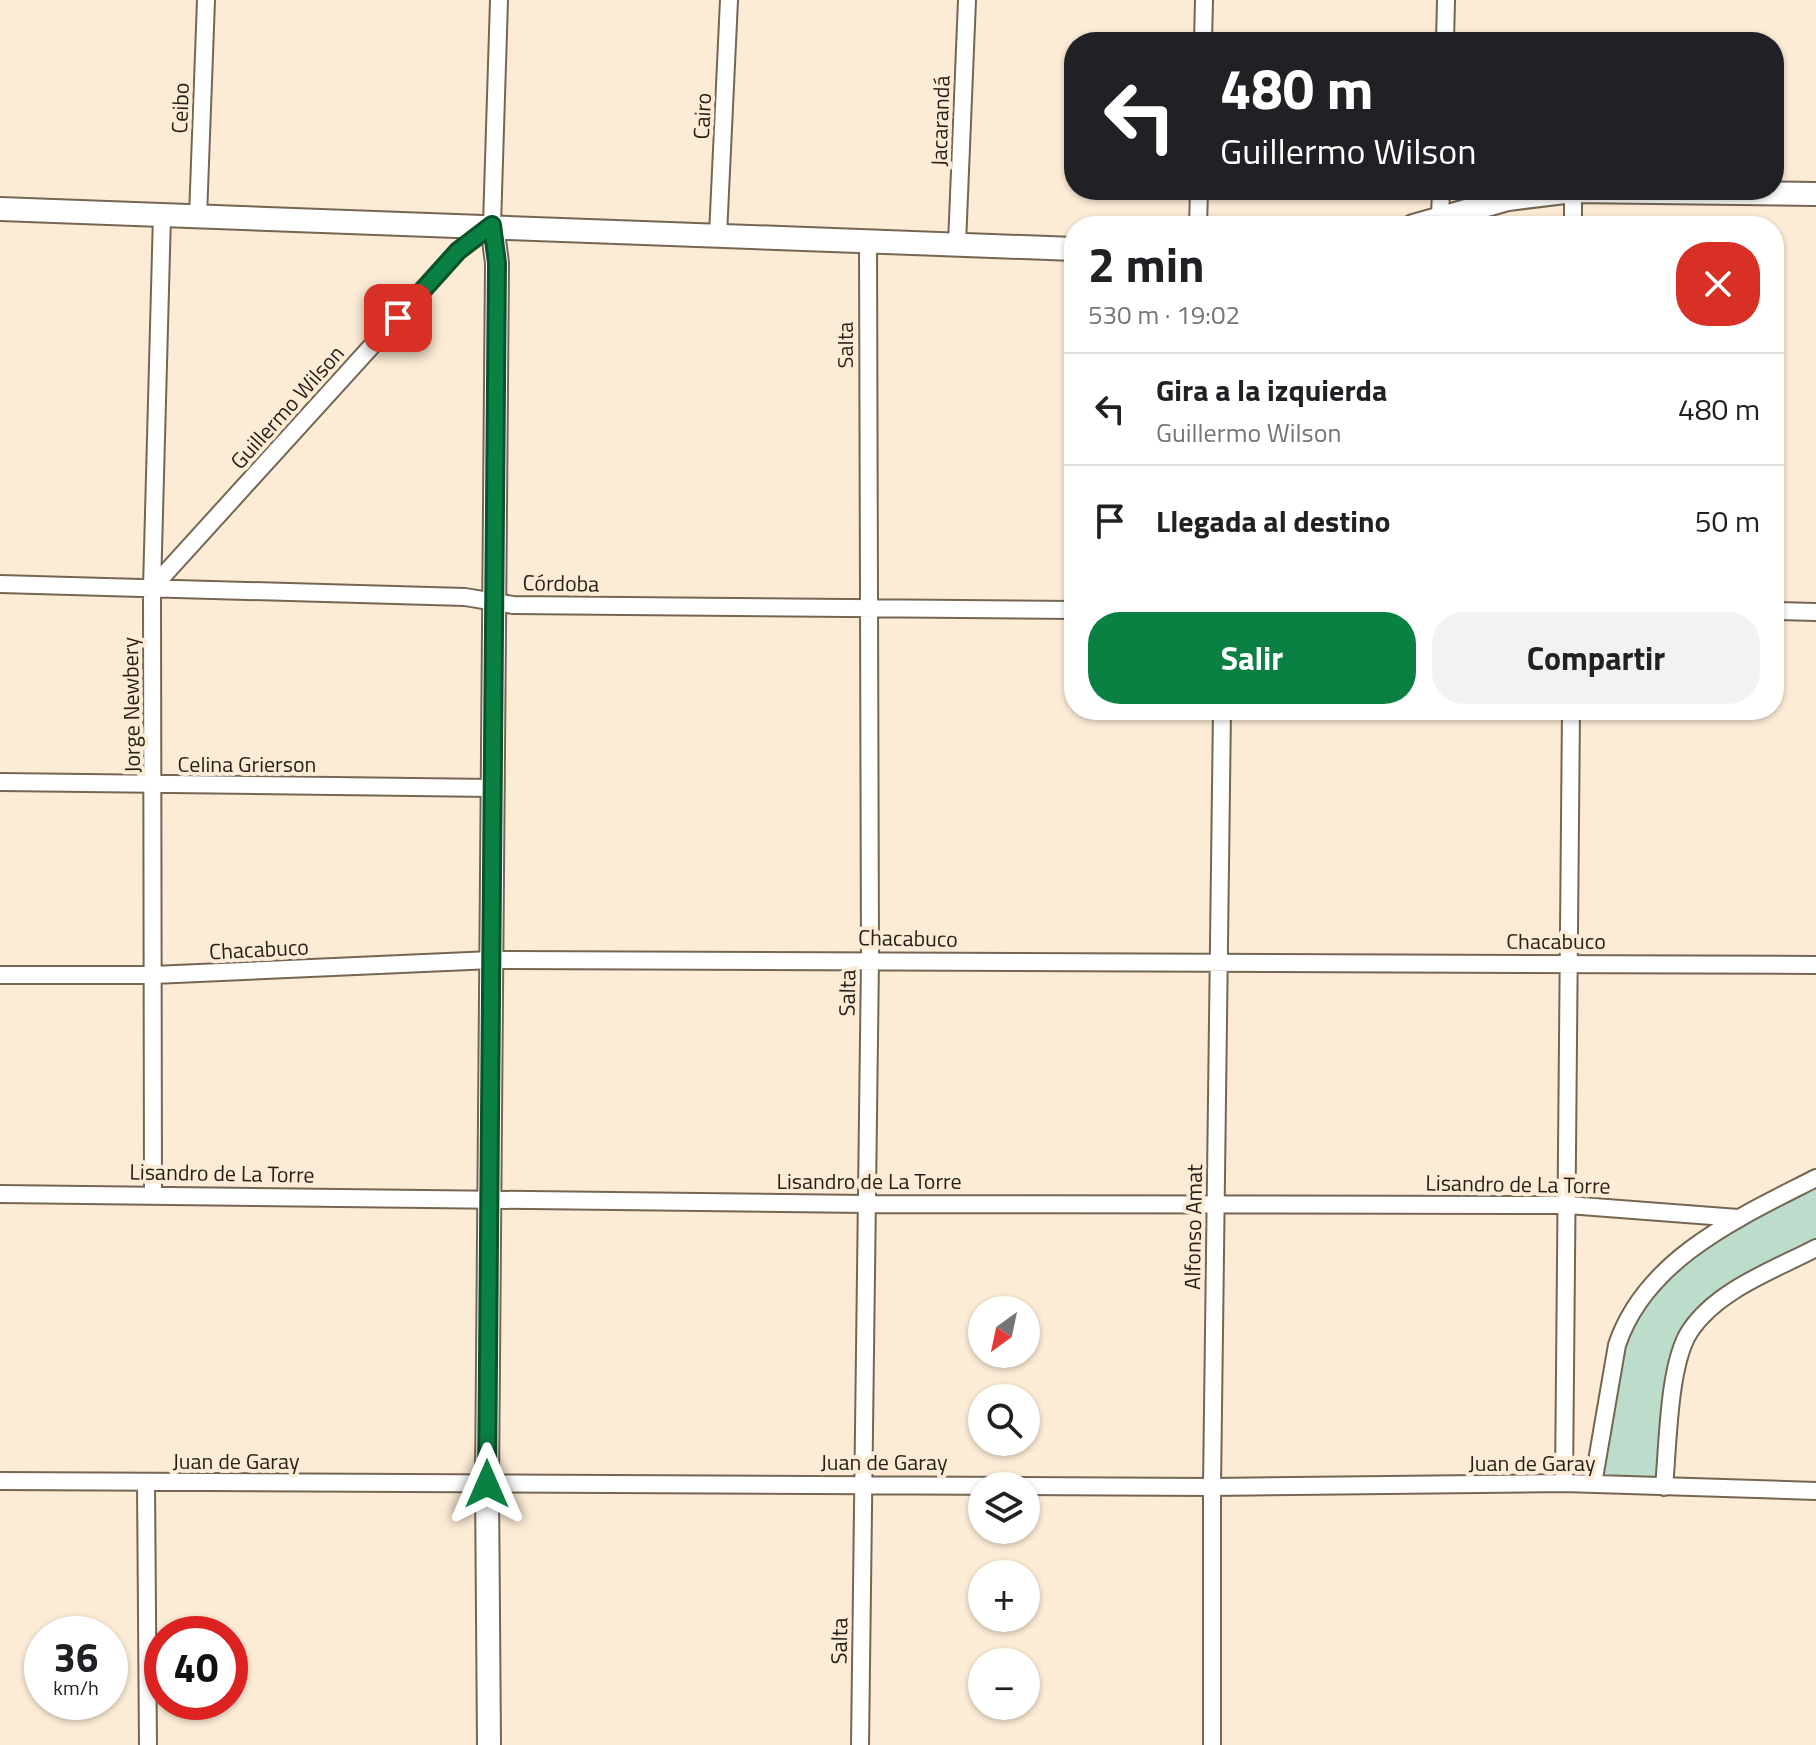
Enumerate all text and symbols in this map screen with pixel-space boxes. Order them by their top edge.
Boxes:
text: 480 m [1220,46,1373,131]
icon: left [1088,64,1192,168]
street label: Jacarandá [921,75,959,167]
street label: Ceibo [162,82,198,134]
street label: Cairo [684,92,720,140]
text: Guillermo Wilson [1220,123,1477,178]
text: 2 min [1088,228,1205,301]
button: close [1676,242,1760,326]
pin [364,284,432,352]
text: 530 m · 19:02 [1088,295,1240,334]
icon: arrive [376,296,420,340]
street label: Salta [828,322,862,368]
street label: Guillermo Wilson [222,337,352,477]
text: Gira a la izquierda [1156,367,1387,413]
text: 480 m [1678,386,1760,432]
icon: left [1088,387,1132,431]
text: Guillermo Wilson [1156,413,1341,452]
text: Llegada al destino [1156,498,1390,544]
text: 50 m [1695,498,1760,544]
icon: arrive [1088,499,1132,543]
street label: Córdoba [522,565,600,601]
button: Salir [1088,612,1416,704]
button: Compartir [1432,612,1760,704]
street label: Jorge Newbery [113,636,149,773]
street label: Celina Grierson [178,747,316,781]
street label: Chacabuco [858,920,958,956]
street label: Chacabuco [1506,924,1606,958]
street label: Chacabuco [208,929,310,969]
street label: Salta [830,969,864,1017]
street label: Lisandro de La Torre [129,1154,315,1192]
street label: Lisandro de La Torre [776,1164,962,1198]
street label: Alfonso Amat [1175,1164,1211,1290]
street label: Lisandro de La Torre [1425,1165,1611,1203]
north arrow [968,1296,1040,1368]
map controls [968,1296,1040,1720]
button: search [968,1384,1040,1456]
position arrow [445,1442,529,1526]
street label: Juan de Garay [172,1444,300,1478]
street label: Juan de Garay [820,1445,948,1479]
street label: Juan de Garay [1468,1446,1596,1480]
button: layers [968,1472,1040,1544]
button: + [968,1560,1040,1632]
speed limit sign: 40 [144,1616,248,1720]
street label: Salta [822,1617,856,1665]
text: 36 [54,1627,98,1688]
button: − [968,1648,1040,1720]
text: km/h [53,1672,99,1703]

